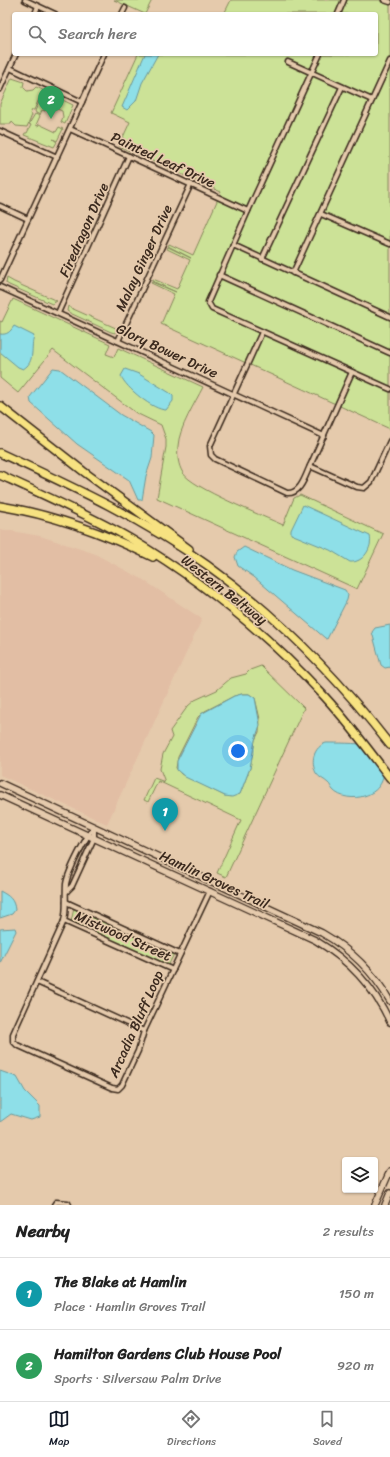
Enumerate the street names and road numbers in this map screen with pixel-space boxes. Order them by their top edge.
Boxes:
street label: Painted Leaf Drive [106,125,220,195]
street label: Firedragon Drive [52,178,116,281]
street label: Malay Ginger Drive [108,200,180,316]
street label: Glory Bower Drive [112,316,222,386]
street label: Western Beltway [175,548,273,632]
street label: Hamlin Groves Trail [155,844,274,917]
street label: Mistwood Street [71,903,175,969]
street label: Arcadia Bluff Loop [101,966,171,1083]

